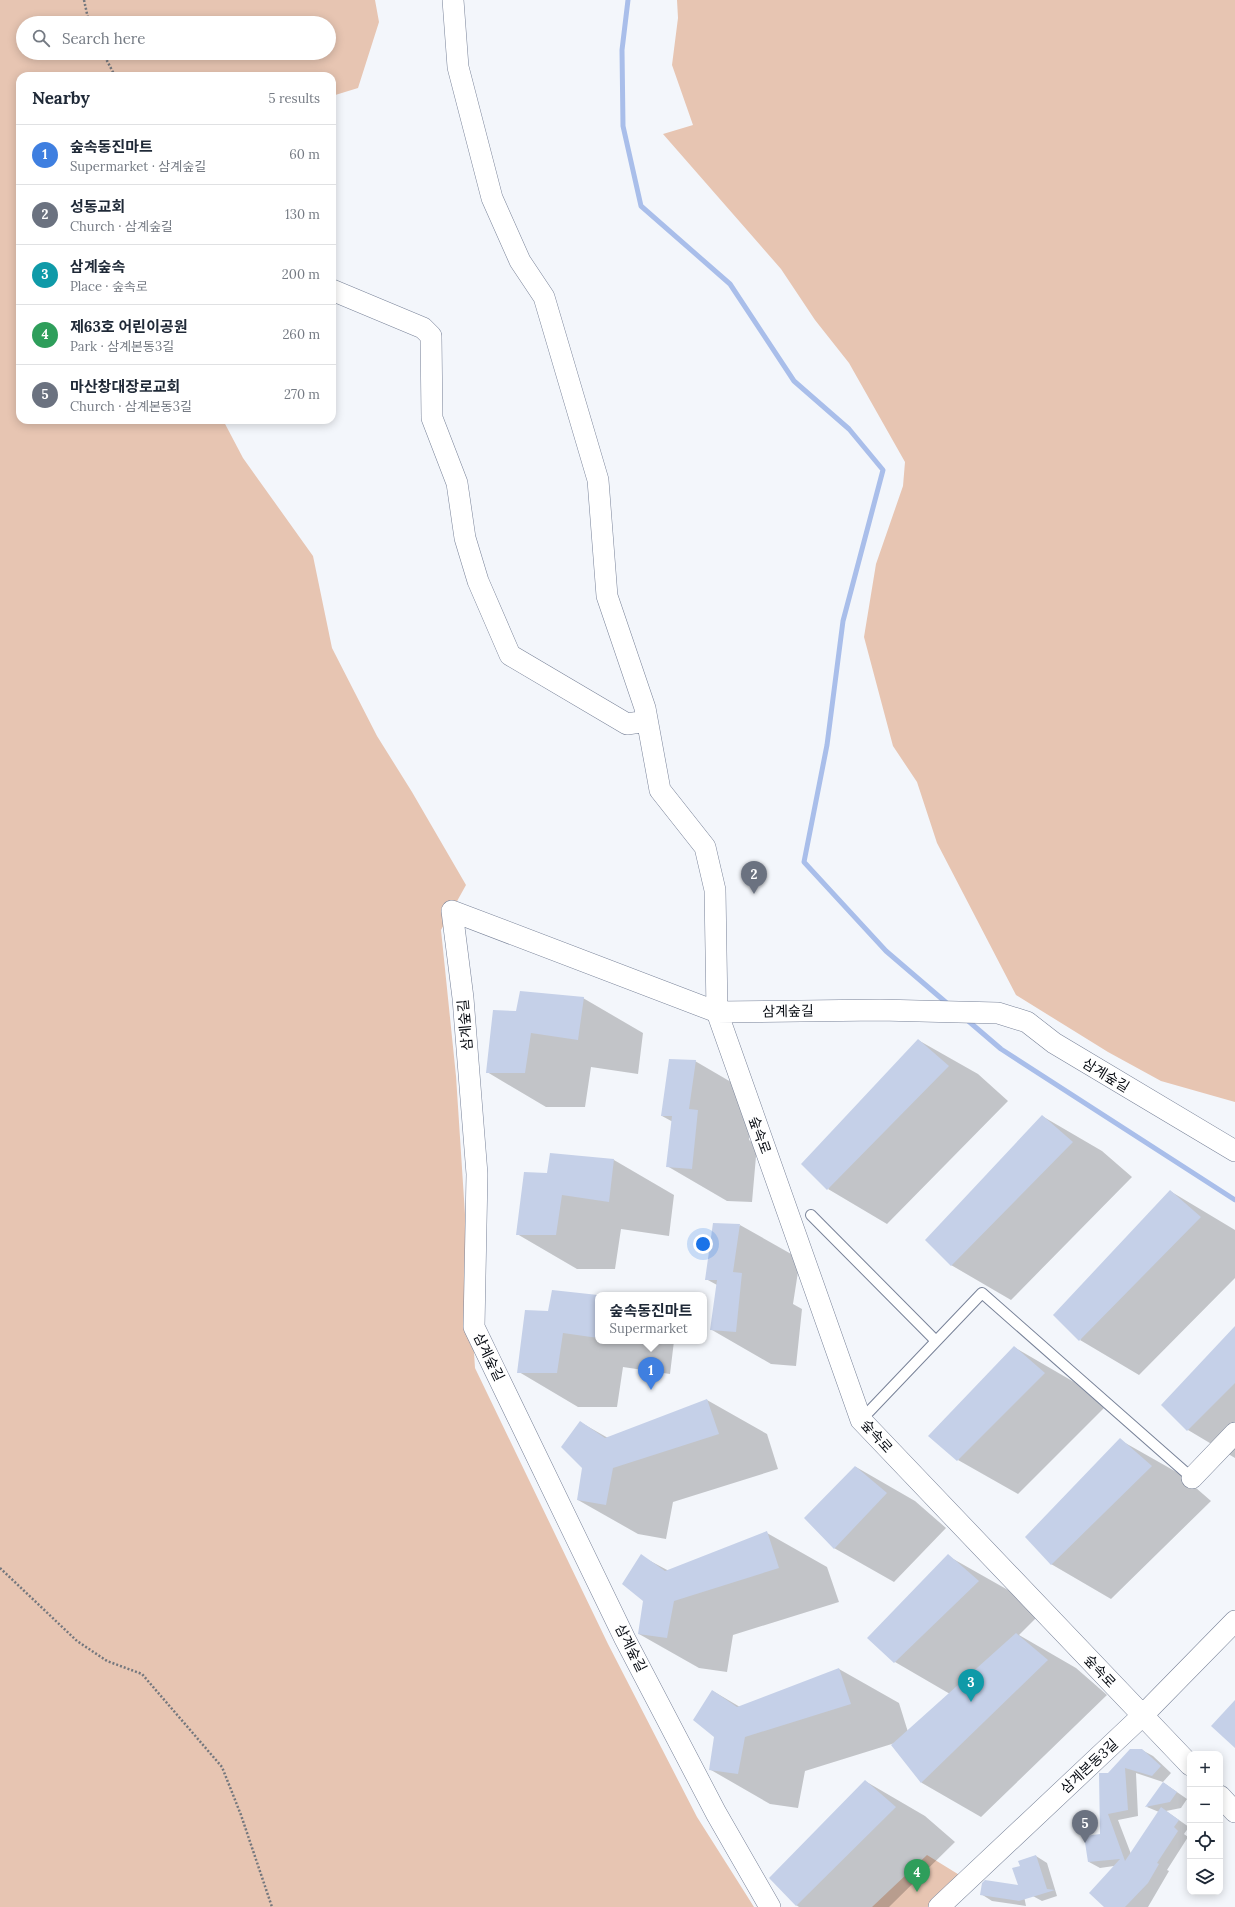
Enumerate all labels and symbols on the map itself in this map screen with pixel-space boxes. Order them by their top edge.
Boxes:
pin: 2 [741,861,767,894]
street label: 삼계숲길 [454,999,476,1051]
street label: 삼계숲길 [762,1002,814,1020]
street label: 삼계숲길 [1079,1054,1133,1096]
street label: 숲속로 [745,1114,775,1156]
your location [693,1234,713,1254]
street label: 삼계숲길 [470,1330,508,1384]
pin: 1 [638,1357,664,1390]
street label: 숲속로 [857,1416,897,1456]
street label: 삼계숲길 [611,1621,651,1675]
street label: 숲속로 [1080,1651,1120,1691]
pin: 3 [958,1669,984,1702]
street label: 삼계본동3길 [1056,1735,1122,1797]
pin: 5 [1072,1810,1098,1843]
pin: 4 [904,1859,930,1892]

